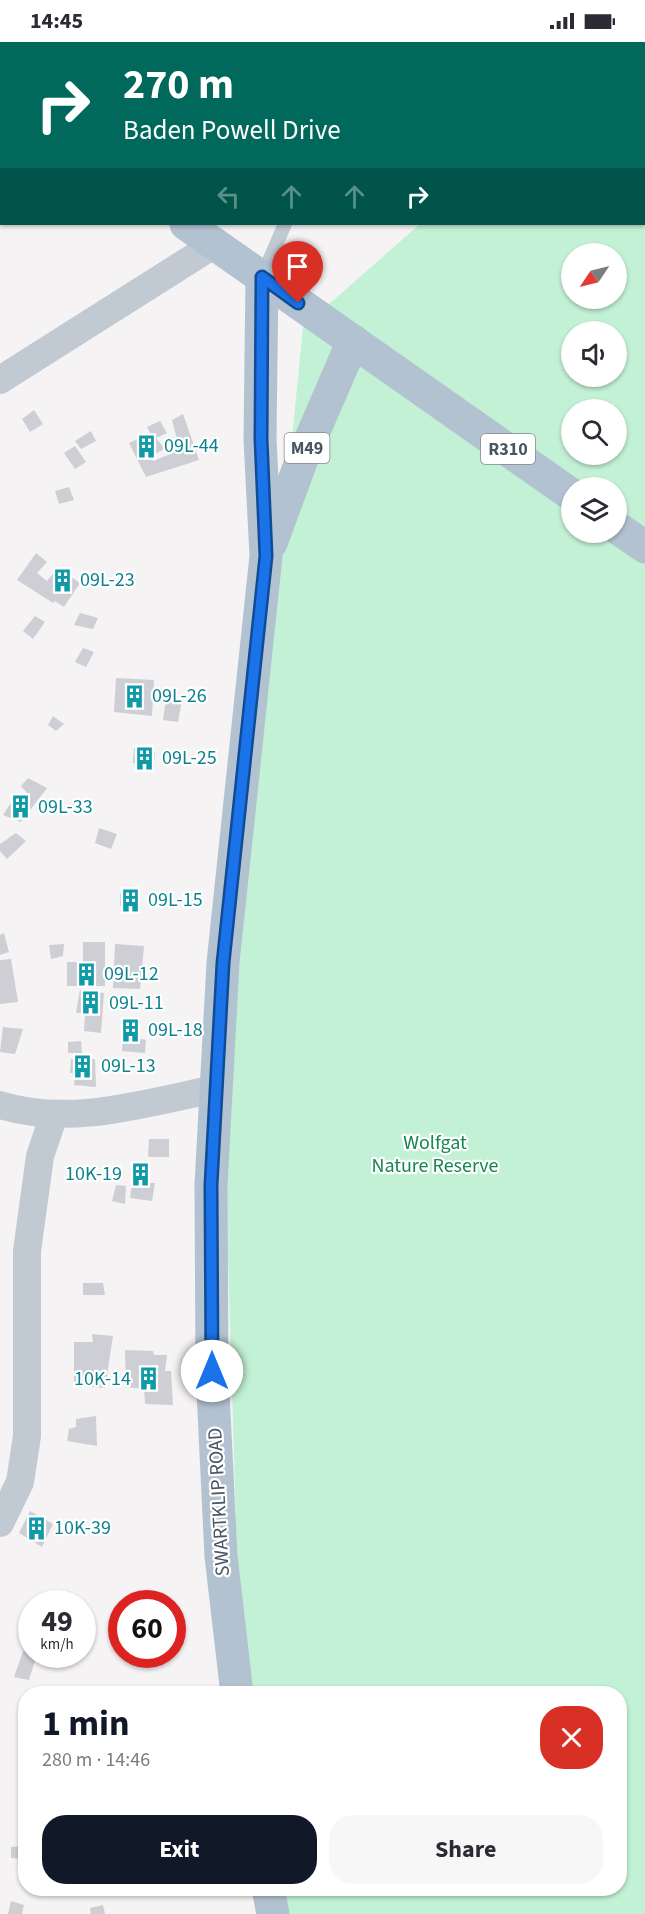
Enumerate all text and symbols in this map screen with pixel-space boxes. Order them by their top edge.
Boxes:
text: 14:45 [30,5,83,37]
text: 270 m [123,55,234,115]
icon: right [24,66,102,144]
text: Baden Powell Drive [123,111,341,150]
icon: left [212,180,245,213]
icon: ahead [275,180,308,213]
icon: ahead [338,180,371,213]
icon: right [401,180,434,213]
pin [272,241,323,303]
north arrow [561,243,627,309]
map controls [561,243,627,543]
icon: arrive [281,250,314,283]
button: sound [561,321,627,387]
button: search [561,399,627,465]
place label: 09L-44 [164,432,219,460]
building icon: 09L-44 [133,433,159,459]
road number: M49 [284,433,330,463]
road number: R310 [481,434,535,464]
button: layers [561,477,627,543]
place label: 09L-23 [80,566,135,594]
building icon: 09L-23 [49,567,75,593]
place label: 09L-26 [152,682,207,710]
building icon: 09L-26 [121,683,147,709]
place label: 09L-25 [162,744,217,772]
building icon: 09L-25 [131,745,157,771]
place label: 09L-33 [38,793,93,821]
building icon: 09L-33 [7,794,33,820]
place label: 09L-15 [148,886,203,914]
building icon: 09L-15 [117,887,143,913]
place label: 09L-12 [104,960,159,988]
building icon: 09L-12 [73,961,99,987]
place label: 09L-11 [109,989,164,1017]
building icon: 09L-11 [78,990,104,1016]
place label: 09L-18 [148,1016,203,1044]
building icon: 09L-18 [117,1017,143,1043]
place label: 09L-13 [101,1052,156,1080]
building icon: 09L-13 [70,1053,96,1079]
park label: Wolfgat Nature Reserve [371,1129,499,1180]
place label: 10K-19 [65,1160,122,1188]
building icon: 10K-19 [127,1161,153,1187]
position arrow [180,1339,244,1403]
place label: 10K-14 [74,1365,131,1393]
building icon: 10K-14 [136,1366,162,1392]
street label: SWARTKLIP ROAD [201,1427,237,1577]
place label: 10K-39 [54,1514,111,1542]
building icon: 10K-39 [23,1515,49,1541]
speed limit sign: 60 [108,1590,186,1668]
text: 49 [41,1600,73,1643]
text: km/h [40,1634,74,1655]
text: 1 min [42,1698,130,1749]
button: close [540,1706,603,1769]
text: 280 m · 14:46 [42,1746,150,1774]
button: Exit [42,1815,317,1884]
button: Share [329,1815,603,1884]

